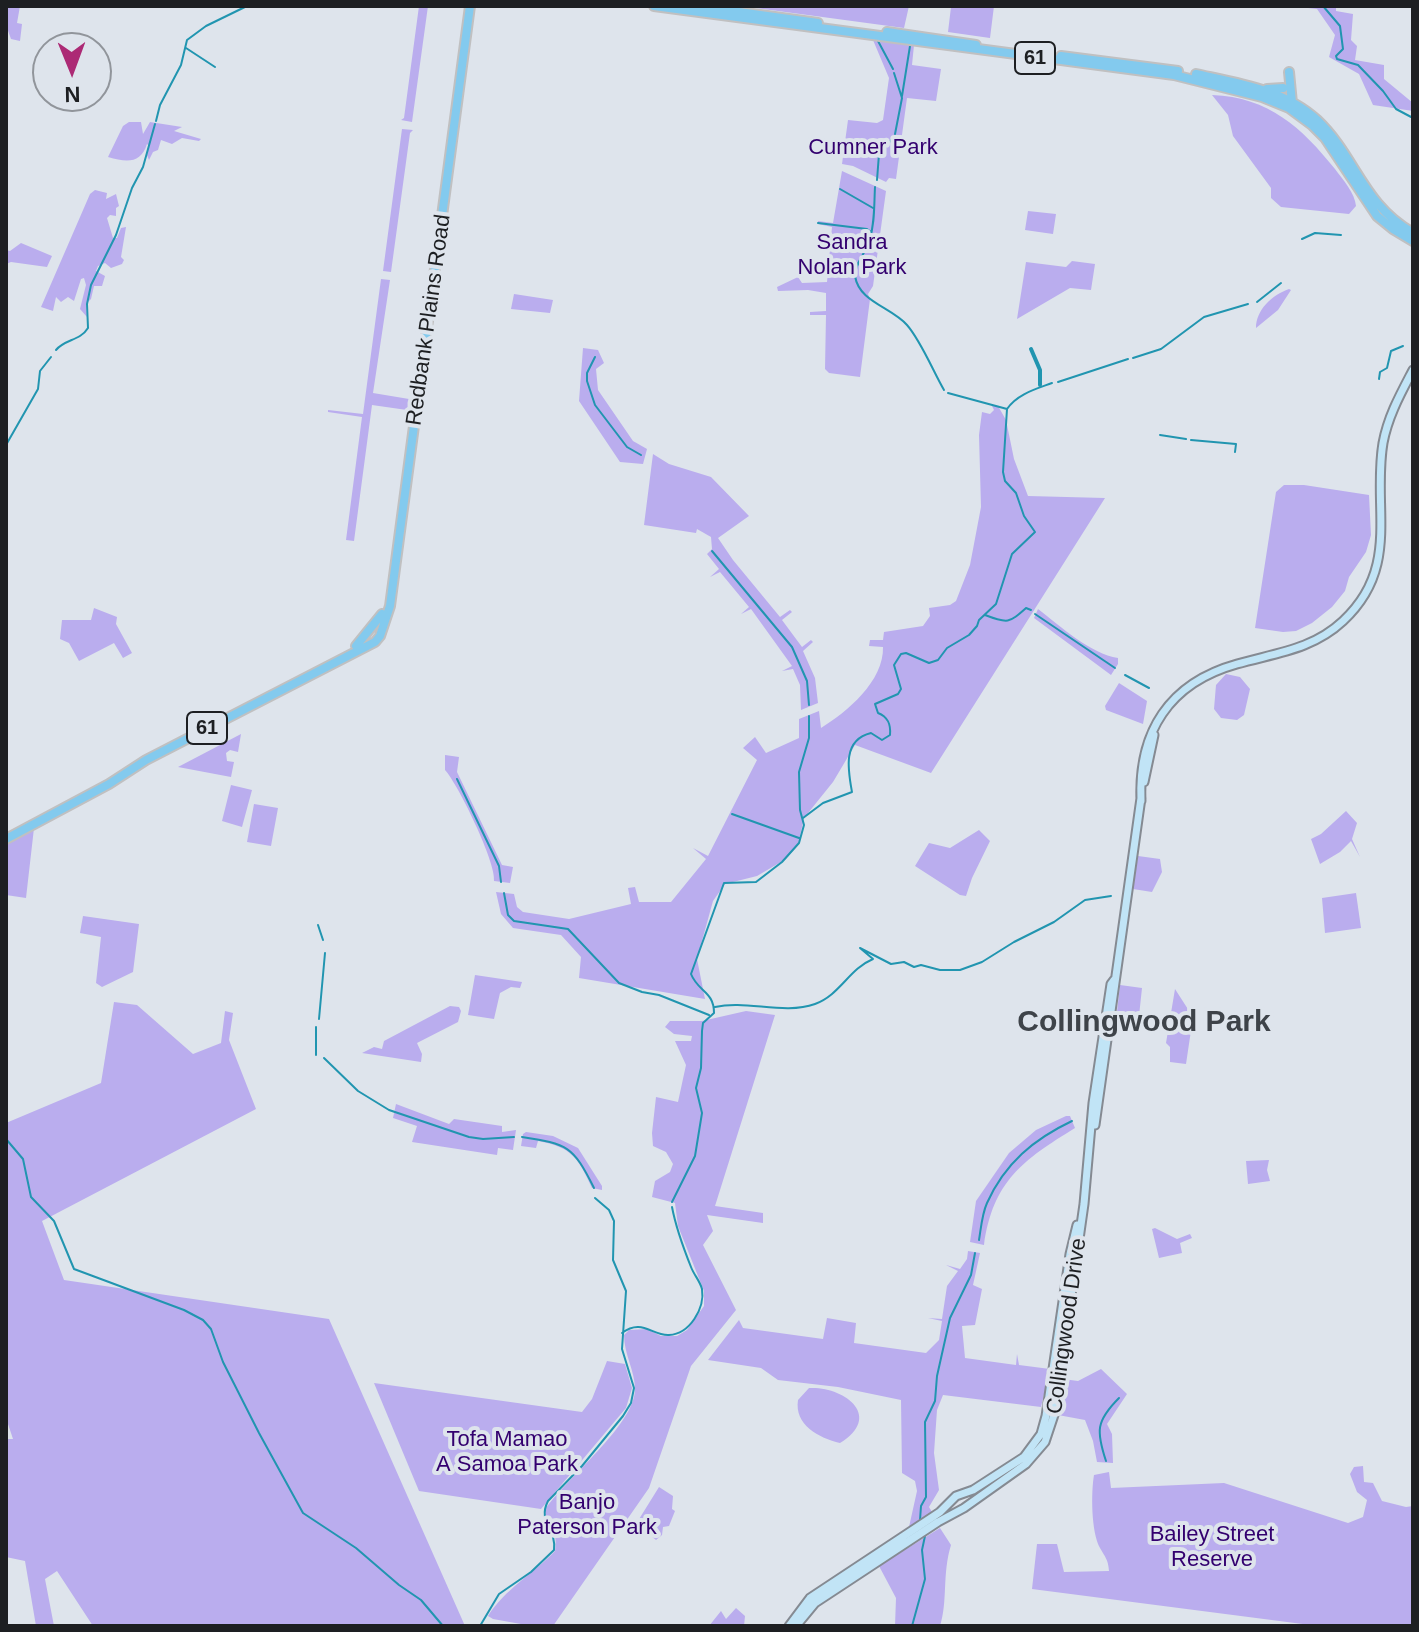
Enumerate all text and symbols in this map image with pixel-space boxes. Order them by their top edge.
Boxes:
north arrow [32,32,112,112]
road number: 61 [1015,42,1055,74]
text: N [64,82,81,107]
park label: Cumner Park [808,135,938,161]
street label: Redbank Plains Road [401,213,457,427]
park label: Sandra Nolan Park [798,230,906,282]
road number: 61 [187,712,227,744]
district label: Collingwood Park [1017,1005,1271,1041]
street label: Collingwood Drive [1042,1236,1092,1416]
park label: Tofa Mamao A Samoa Park [436,1427,578,1478]
park label: Banjo Paterson Park [517,1490,657,1542]
park label: Bailey Street Reserve [1150,1522,1274,1574]

